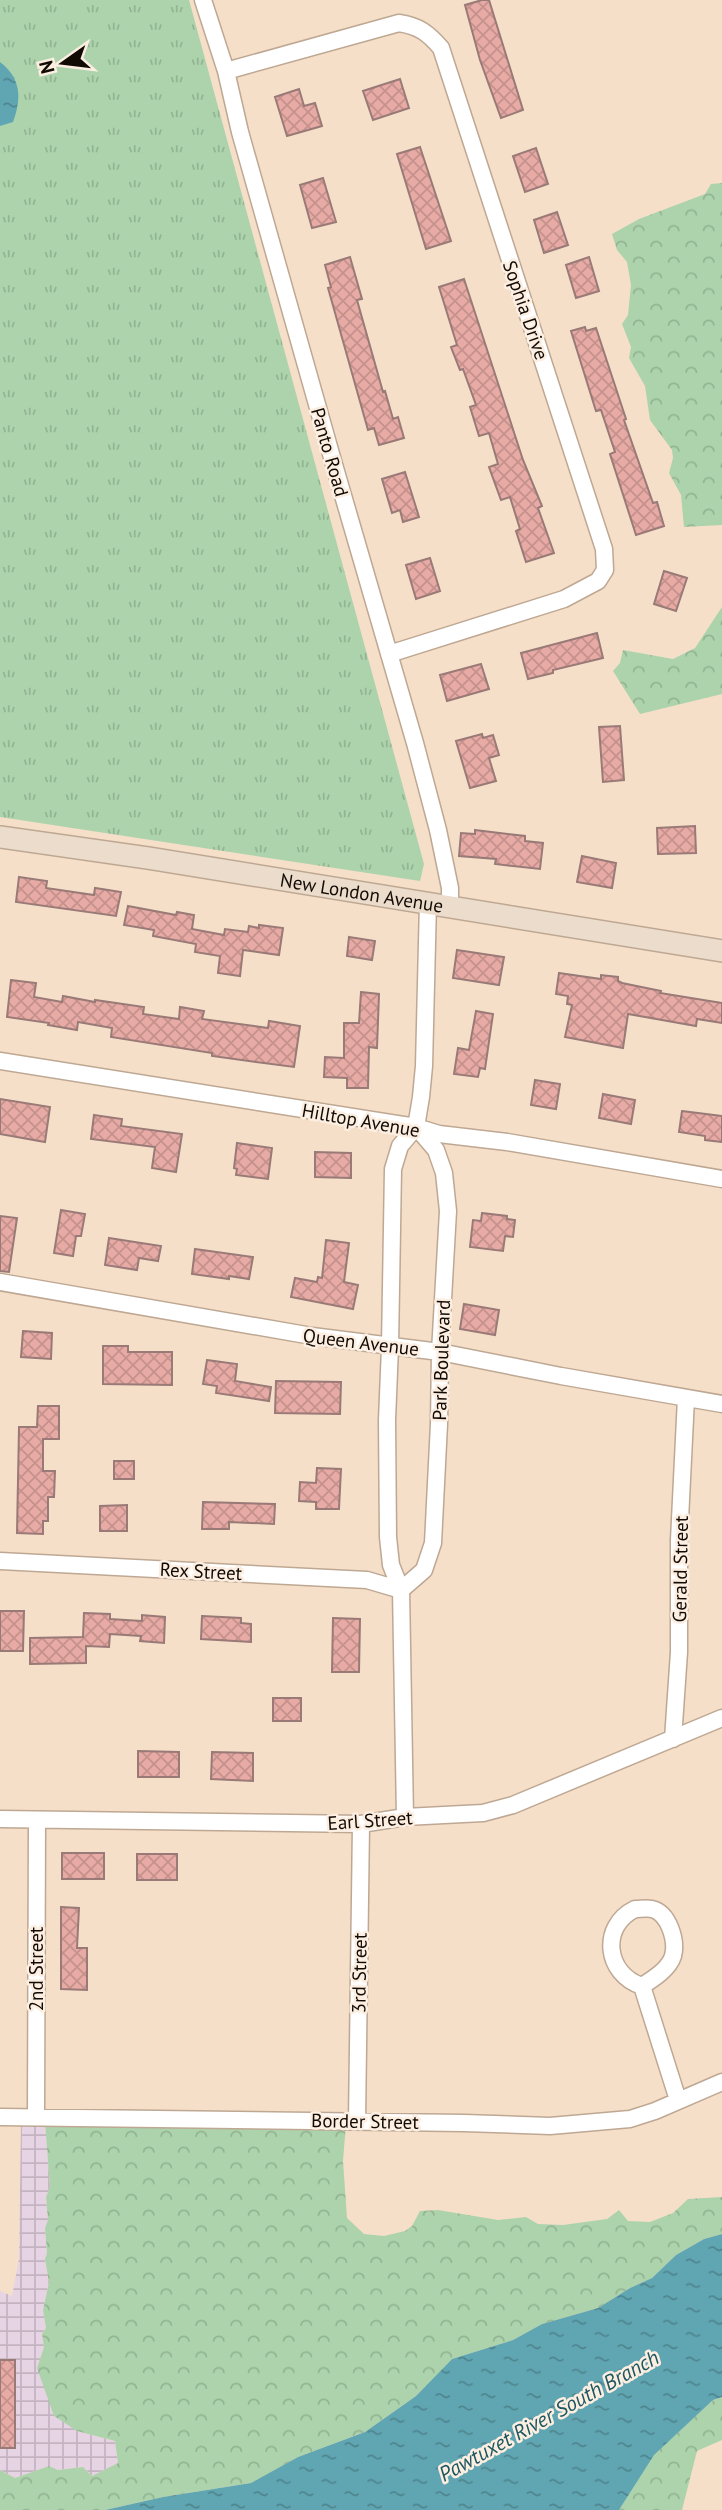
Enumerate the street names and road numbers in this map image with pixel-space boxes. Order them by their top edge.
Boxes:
street label: Sophia Drive [498,257,554,363]
street label: Panto Road [306,405,354,499]
street label: New London Avenue [278,868,445,918]
street label: Hilltop Avenue [300,1098,422,1142]
street label: Park Boulevard [427,1299,455,1421]
street label: Queen Avenue [302,1323,420,1361]
street label: Gerald Street [667,1515,693,1622]
street label: Rex Street [159,1557,243,1585]
street label: Earl Street [327,1805,414,1835]
street label: 2nd Street [24,1926,48,2011]
street label: 3rd Street [346,1932,372,2014]
street label: Border Street [311,2108,420,2134]

